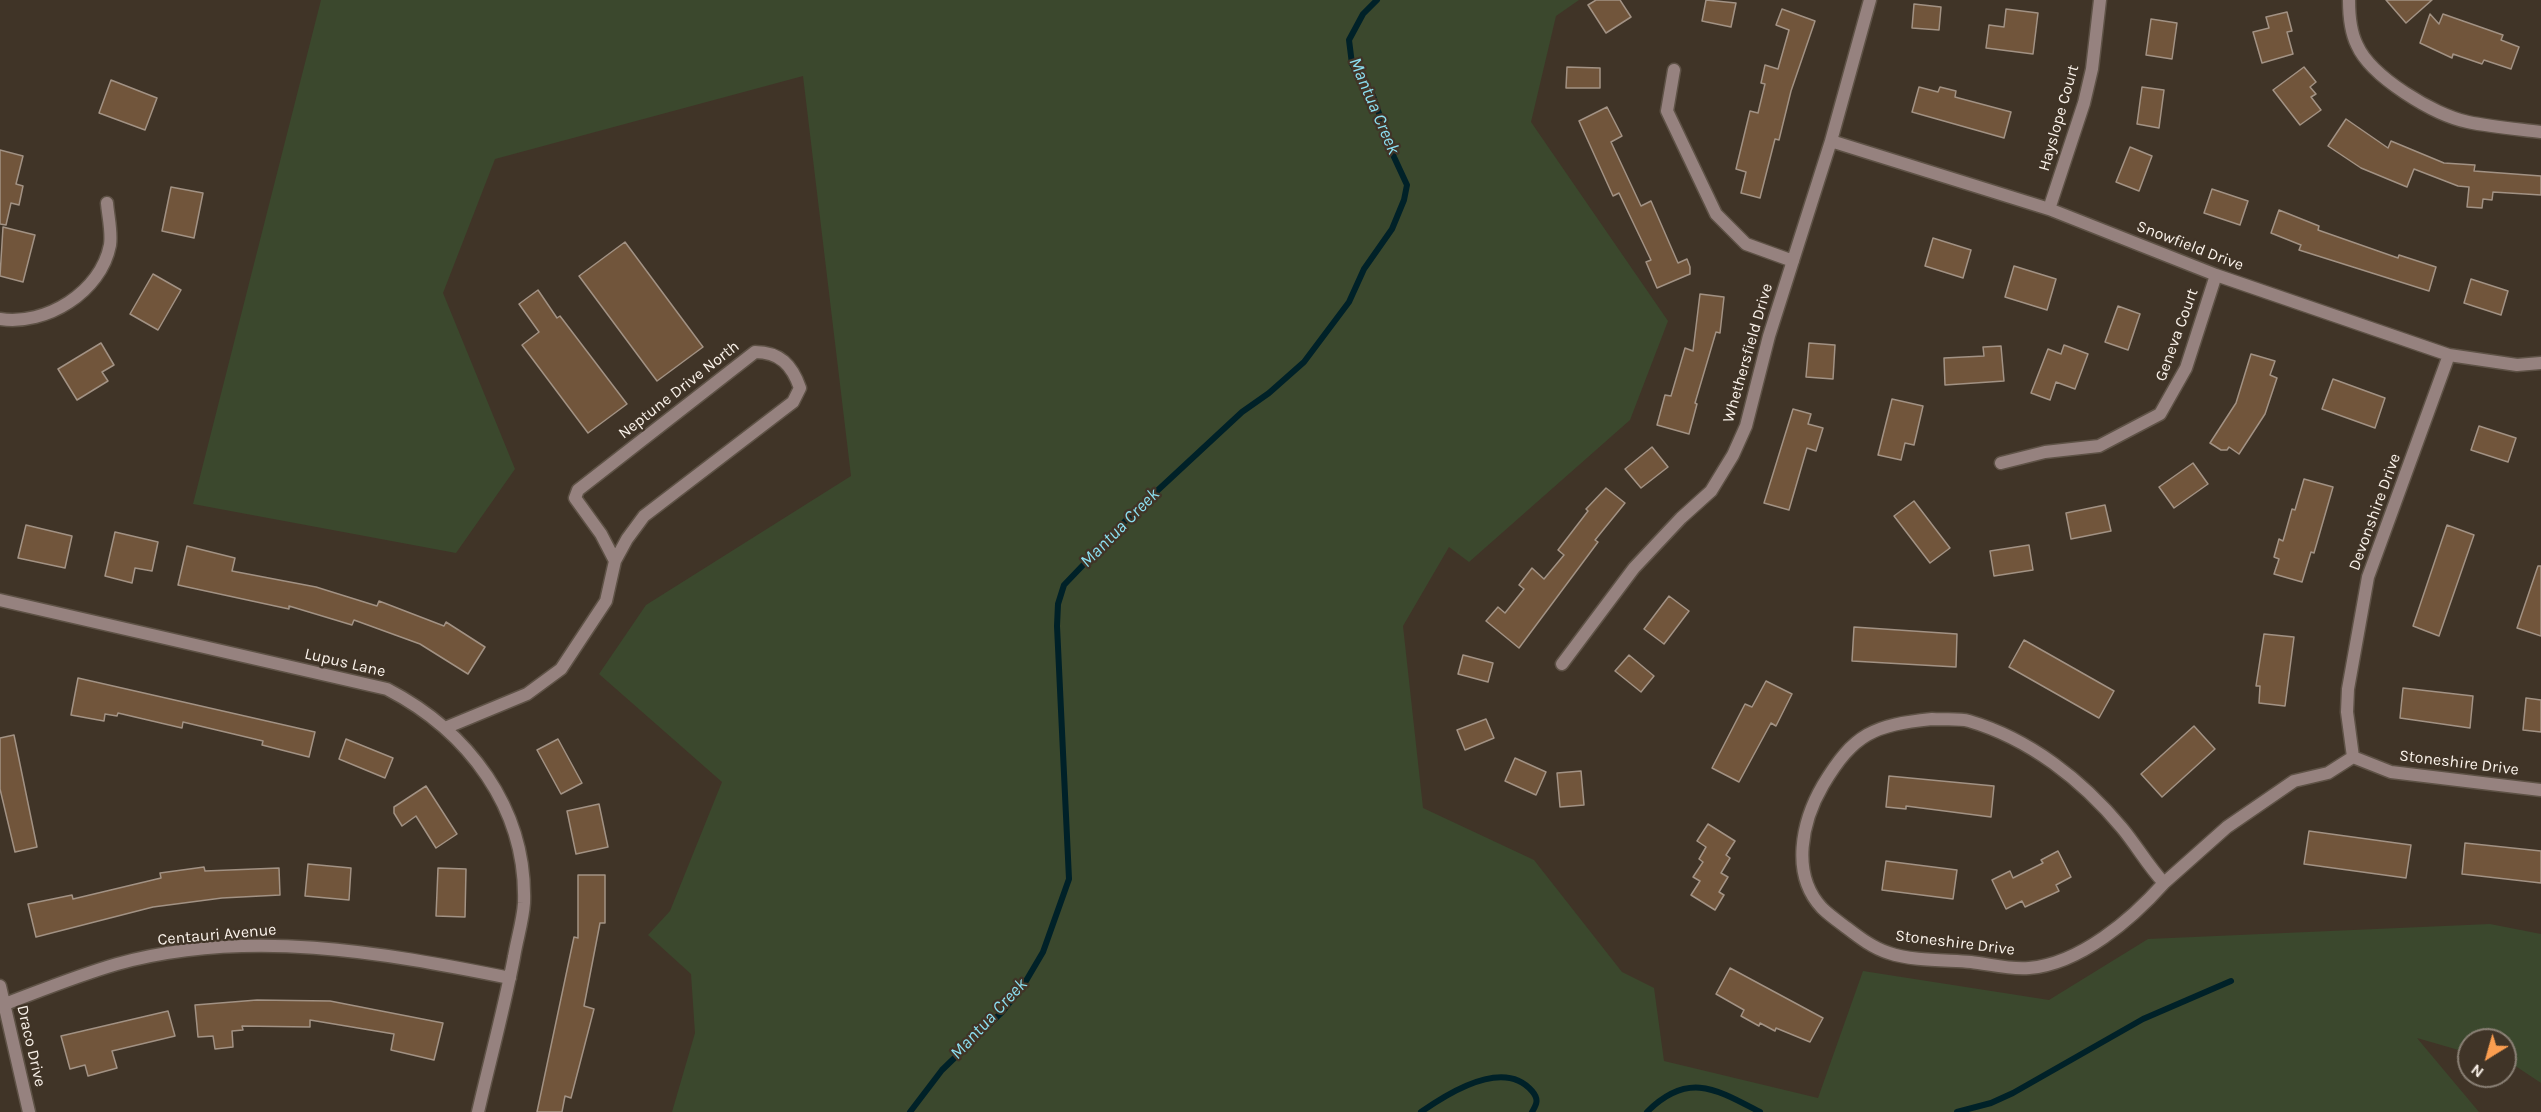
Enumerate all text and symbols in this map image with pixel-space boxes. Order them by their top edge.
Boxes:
water label: Mantua Creek [1344,54,1404,158]
street label: Hayslope Court [2035,62,2083,174]
street label: Snowfield Drive [2134,217,2246,275]
street label: Whethersfield Drive [1719,281,1777,425]
street label: Geneva Court [2151,286,2203,384]
street label: Neptune Drive North [615,337,743,443]
street label: Devonshire Drive [2345,451,2405,573]
water label: Mantua Creek [1076,484,1164,572]
street label: Lupus Lane [303,644,387,682]
street label: Stoneshire Drive [2398,746,2520,780]
street label: Centauri Avenue [157,920,277,950]
street label: Stoneshire Drive [1894,926,2016,960]
water label: Mantua Creek [946,974,1032,1064]
street label: Draco Drive [12,1003,50,1089]
north arrow [2457,1028,2517,1088]
text: N [2467,1060,2487,1082]

